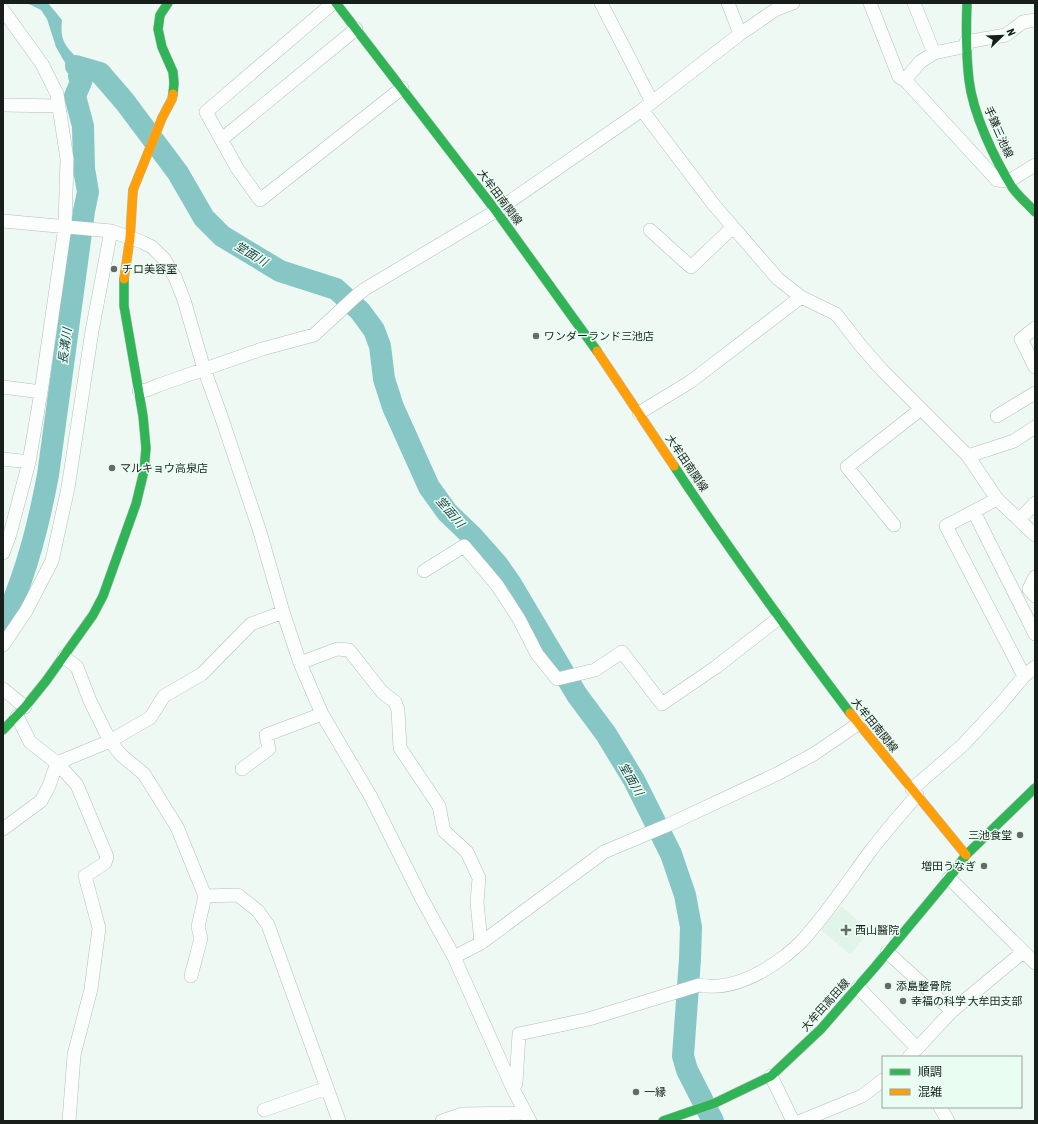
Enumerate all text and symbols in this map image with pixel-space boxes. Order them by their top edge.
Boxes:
north arrow [982,16,1022,56]
text: N [1004,27,1018,37]
street label: 手鎌三池線 [982,104,1016,160]
street label: 大牟田南関線 [475,167,525,227]
water label: 堂面川 [232,239,272,270]
place label: チロ美容室 [122,263,177,275]
marker: チロ美容室 [109,264,119,274]
water label: 長溝川 [56,325,75,365]
place label: ワンダーランド三池店 [544,330,654,342]
marker: ワンダーランド三池店 [531,331,541,341]
street label: 大牟田南関線 [664,432,710,494]
place label: マルキョウ高泉店 [120,462,208,474]
marker: マルキョウ高泉店 [107,463,117,473]
water label: 堂面川 [433,494,468,532]
street label: 大牟田南関線 [850,696,900,754]
water label: 堂面川 [616,760,647,800]
place label: 三池食堂 [968,829,1012,841]
marker: 三池食堂 [1015,830,1025,840]
place label: 増田うなぎ [921,860,976,872]
marker: 増田うなぎ [979,861,989,871]
marker: 西山醫院 [840,924,852,936]
place label: 西山醫院 [855,924,899,936]
street label: 大牟田高田線 [798,976,852,1034]
place label: 添島整骨院 [896,980,951,992]
marker: 添島整骨院 [883,981,893,991]
place label: 幸福の科学 大牟田支部 [911,995,1023,1007]
marker: 幸福の科学 大牟田支部 [898,996,908,1006]
legend [882,1056,1022,1108]
text: 順調 [918,1065,942,1079]
text: 混雑 [918,1085,942,1099]
place label: 一縁 [644,1086,666,1098]
marker: 一縁 [631,1087,641,1097]

